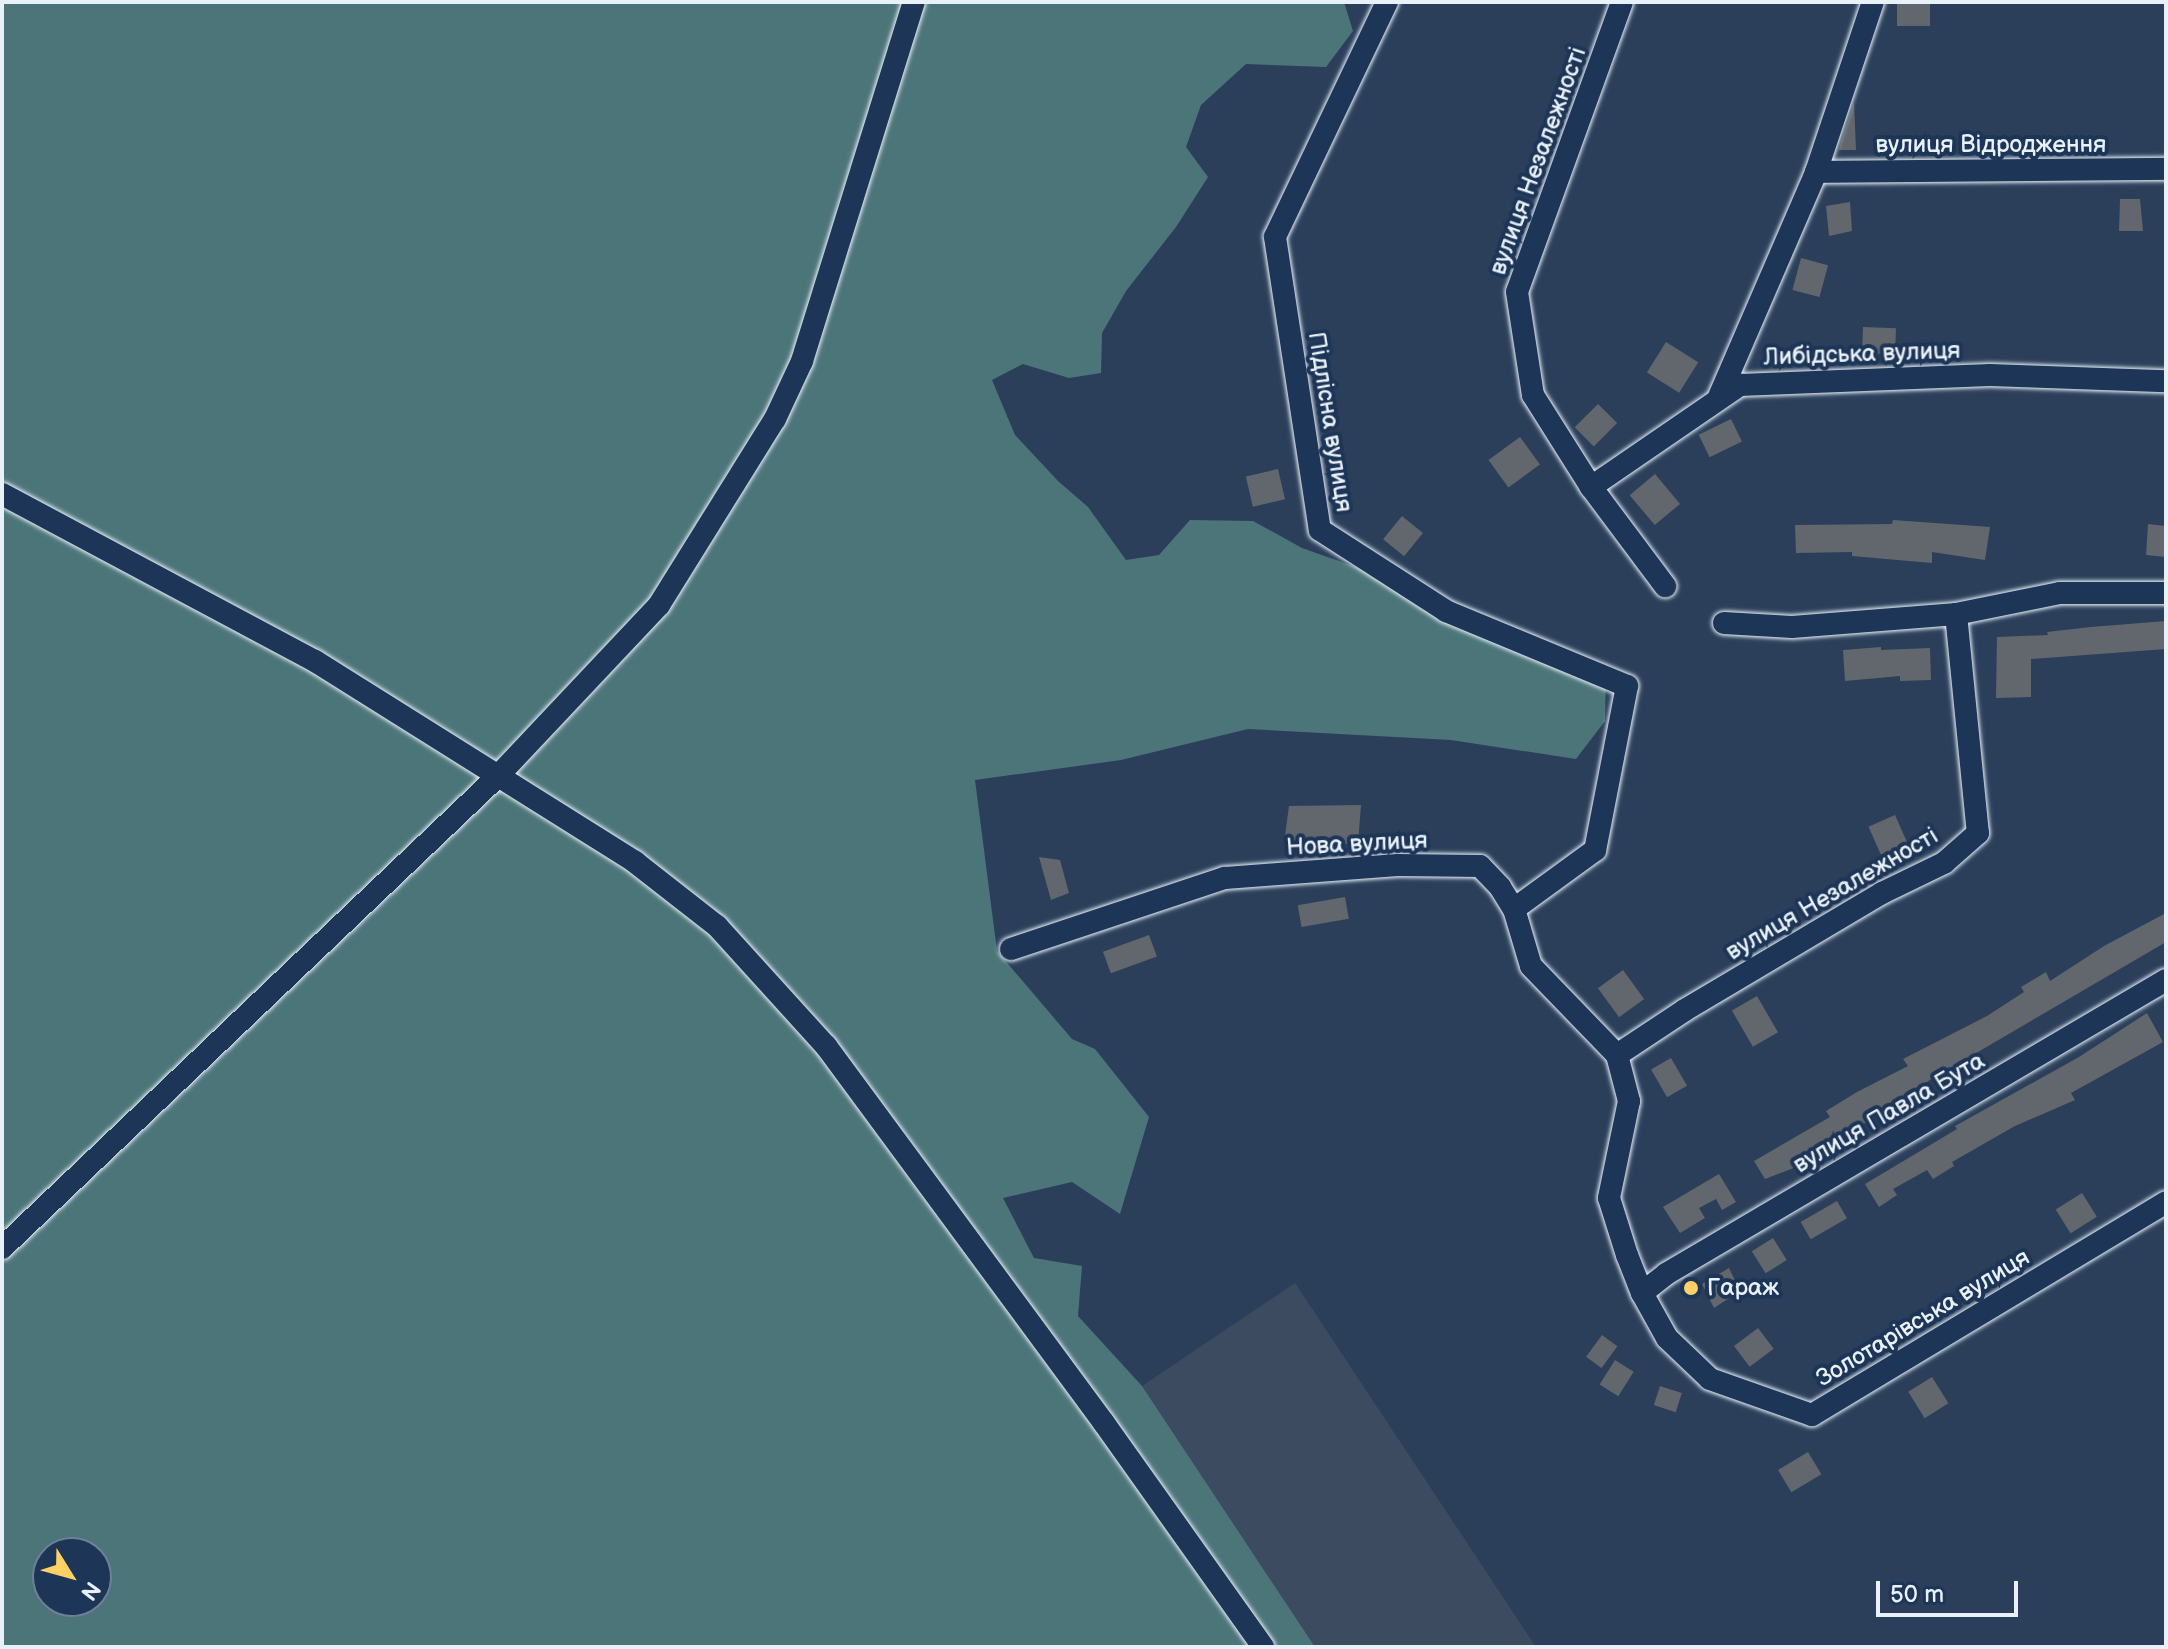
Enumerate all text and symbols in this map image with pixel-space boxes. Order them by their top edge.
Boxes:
street label: вулиця Незалежності [1483,43,1593,279]
street label: вулиця Відродження [1876,131,2106,159]
street label: Підлісна вулиця [1302,330,1358,514]
street label: Либідська вулиця [1763,336,1961,372]
street label: вулиця Незалежності [1721,821,1943,967]
street label: Нова вулиця [1286,826,1428,862]
street label: вулиця Павла Бута [1788,1046,1990,1180]
street label: Золотарівська вулиця [1811,1243,2035,1393]
place label: Гараж [1707,1274,1779,1302]
marker: Гараж [1682,1279,1700,1297]
north arrow [32,1537,112,1617]
scale bar [1880,1565,2022,1615]
text: N [74,1576,106,1605]
text: 50 m [1890,1580,1944,1609]

